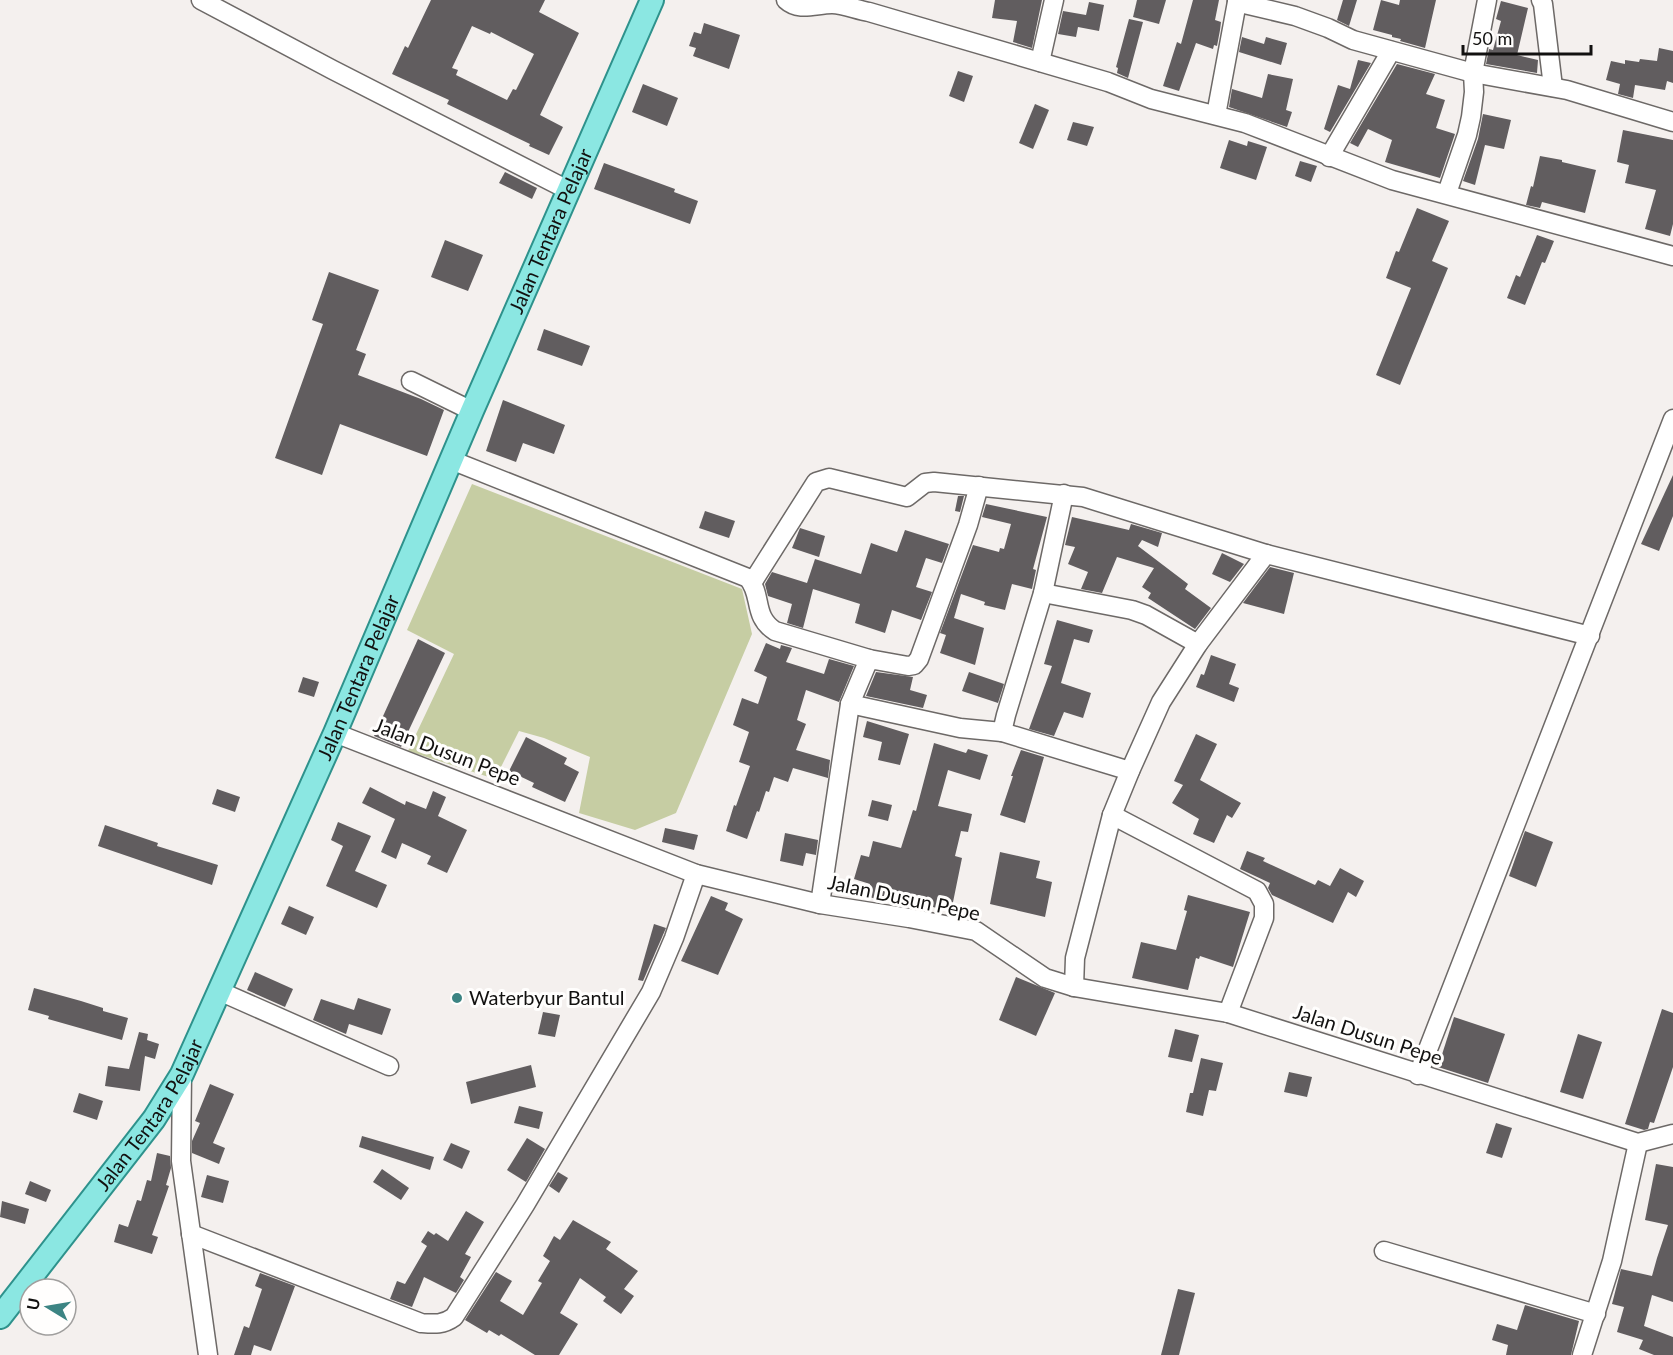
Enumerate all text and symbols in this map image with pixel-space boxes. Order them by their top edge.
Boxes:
scale bar [1463,18,1590,56]
text: 50 m [1472,27,1512,49]
street label: Jalan Tentara Pelajar [503,144,597,317]
street label: Jalan Tentara Pelajar [312,590,404,763]
street label: Jalan Dusun Pepe [371,712,524,790]
street label: Jalan Dusun Pepe [826,869,983,925]
place label: Waterbyur Bantul [469,985,625,1009]
marker: Waterbyur Bantul [450,991,464,1005]
street label: Jalan Dusun Pepe [1291,999,1446,1069]
street label: Jalan Tentara Pelajar [90,1034,207,1195]
north arrow [18,1277,78,1337]
text: U [22,1296,43,1312]

